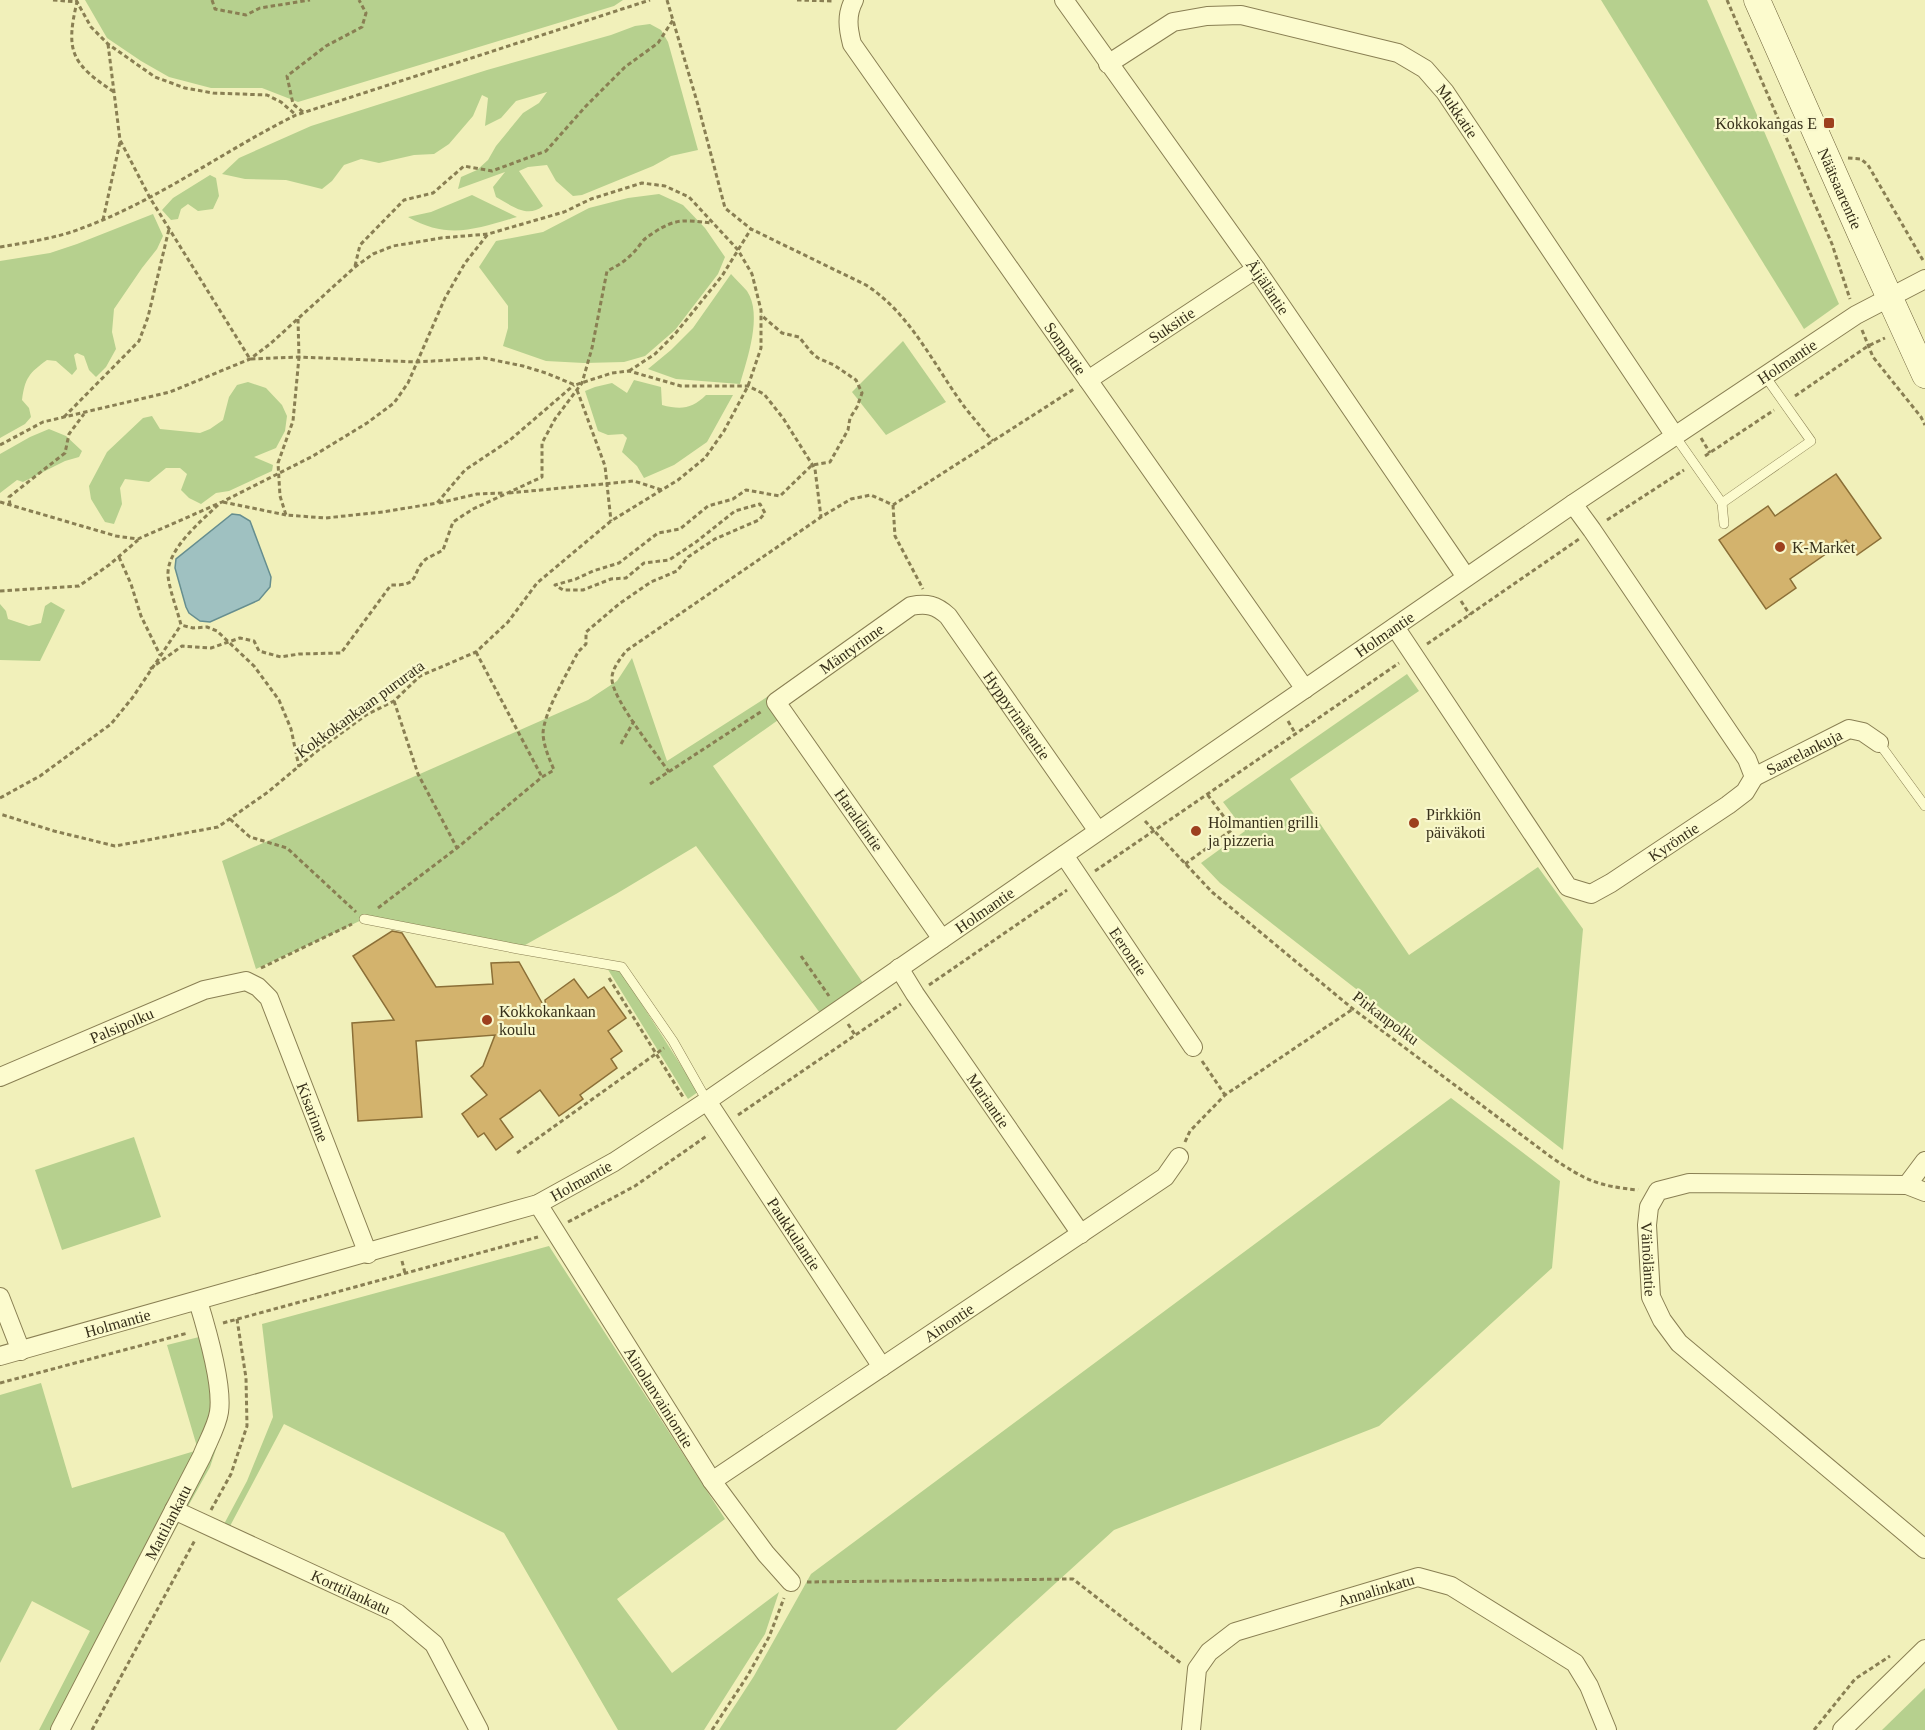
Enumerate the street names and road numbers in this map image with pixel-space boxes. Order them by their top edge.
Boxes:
street label: Mukkatie [1433,80,1482,141]
street label: Näätsaarentie [1815,145,1866,232]
street label: Äijäläntie [1243,256,1293,318]
street label: Suksitie [1145,304,1198,346]
street label: Sompatie [1041,319,1090,378]
street label: Holmantie [1754,335,1820,387]
street label: Holmantie [1352,608,1417,660]
street label: Mäntyrinne [816,620,887,677]
street label: Kokkokankaan pururata [293,657,428,762]
street label: Hyppyrimäentie [980,668,1054,763]
street label: Saarelankuja [1763,726,1845,778]
street label: Haraldintie [831,786,887,854]
street label: Kyröntie [1645,819,1702,864]
street label: Holmantie [952,884,1017,936]
street label: Eerontie [1107,924,1151,979]
street label: Pirkanpolku [1349,988,1422,1049]
street label: Palsipolku [87,1004,156,1046]
street label: Mariantie [964,1070,1013,1131]
street label: Kisarinne [294,1080,332,1144]
street label: Holmantie [547,1157,615,1204]
street label: Paukkulantie [764,1194,824,1273]
street label: Väinöläntie [1638,1221,1659,1297]
street label: Ainontie [921,1300,977,1345]
street label: Holmantie [83,1305,152,1340]
street label: Ainolanvainiontie [621,1344,697,1451]
street label: Mattilankatu [141,1482,194,1562]
street label: Korttilankatu [309,1566,393,1617]
street label: Annalinkatu [1336,1570,1416,1609]

